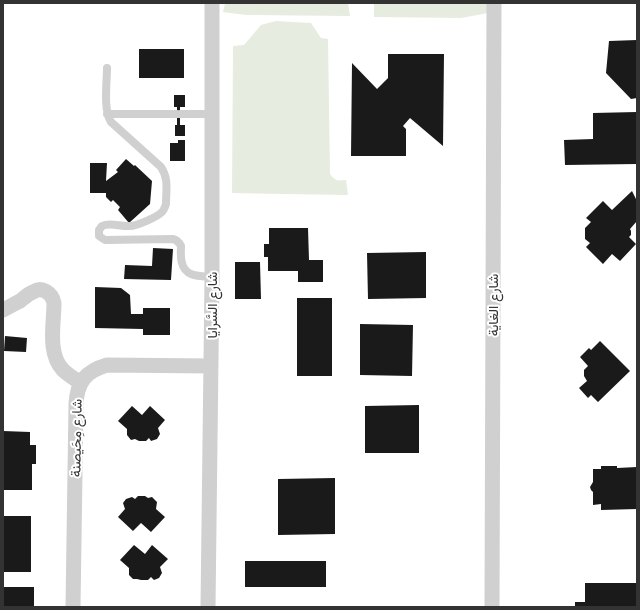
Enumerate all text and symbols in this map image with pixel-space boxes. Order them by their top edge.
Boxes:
street label: شارع السَّرايا [203,272,223,338]
street label: شارع الغاية [484,274,504,336]
street label: شارع مِحَيصنة [66,399,88,477]

